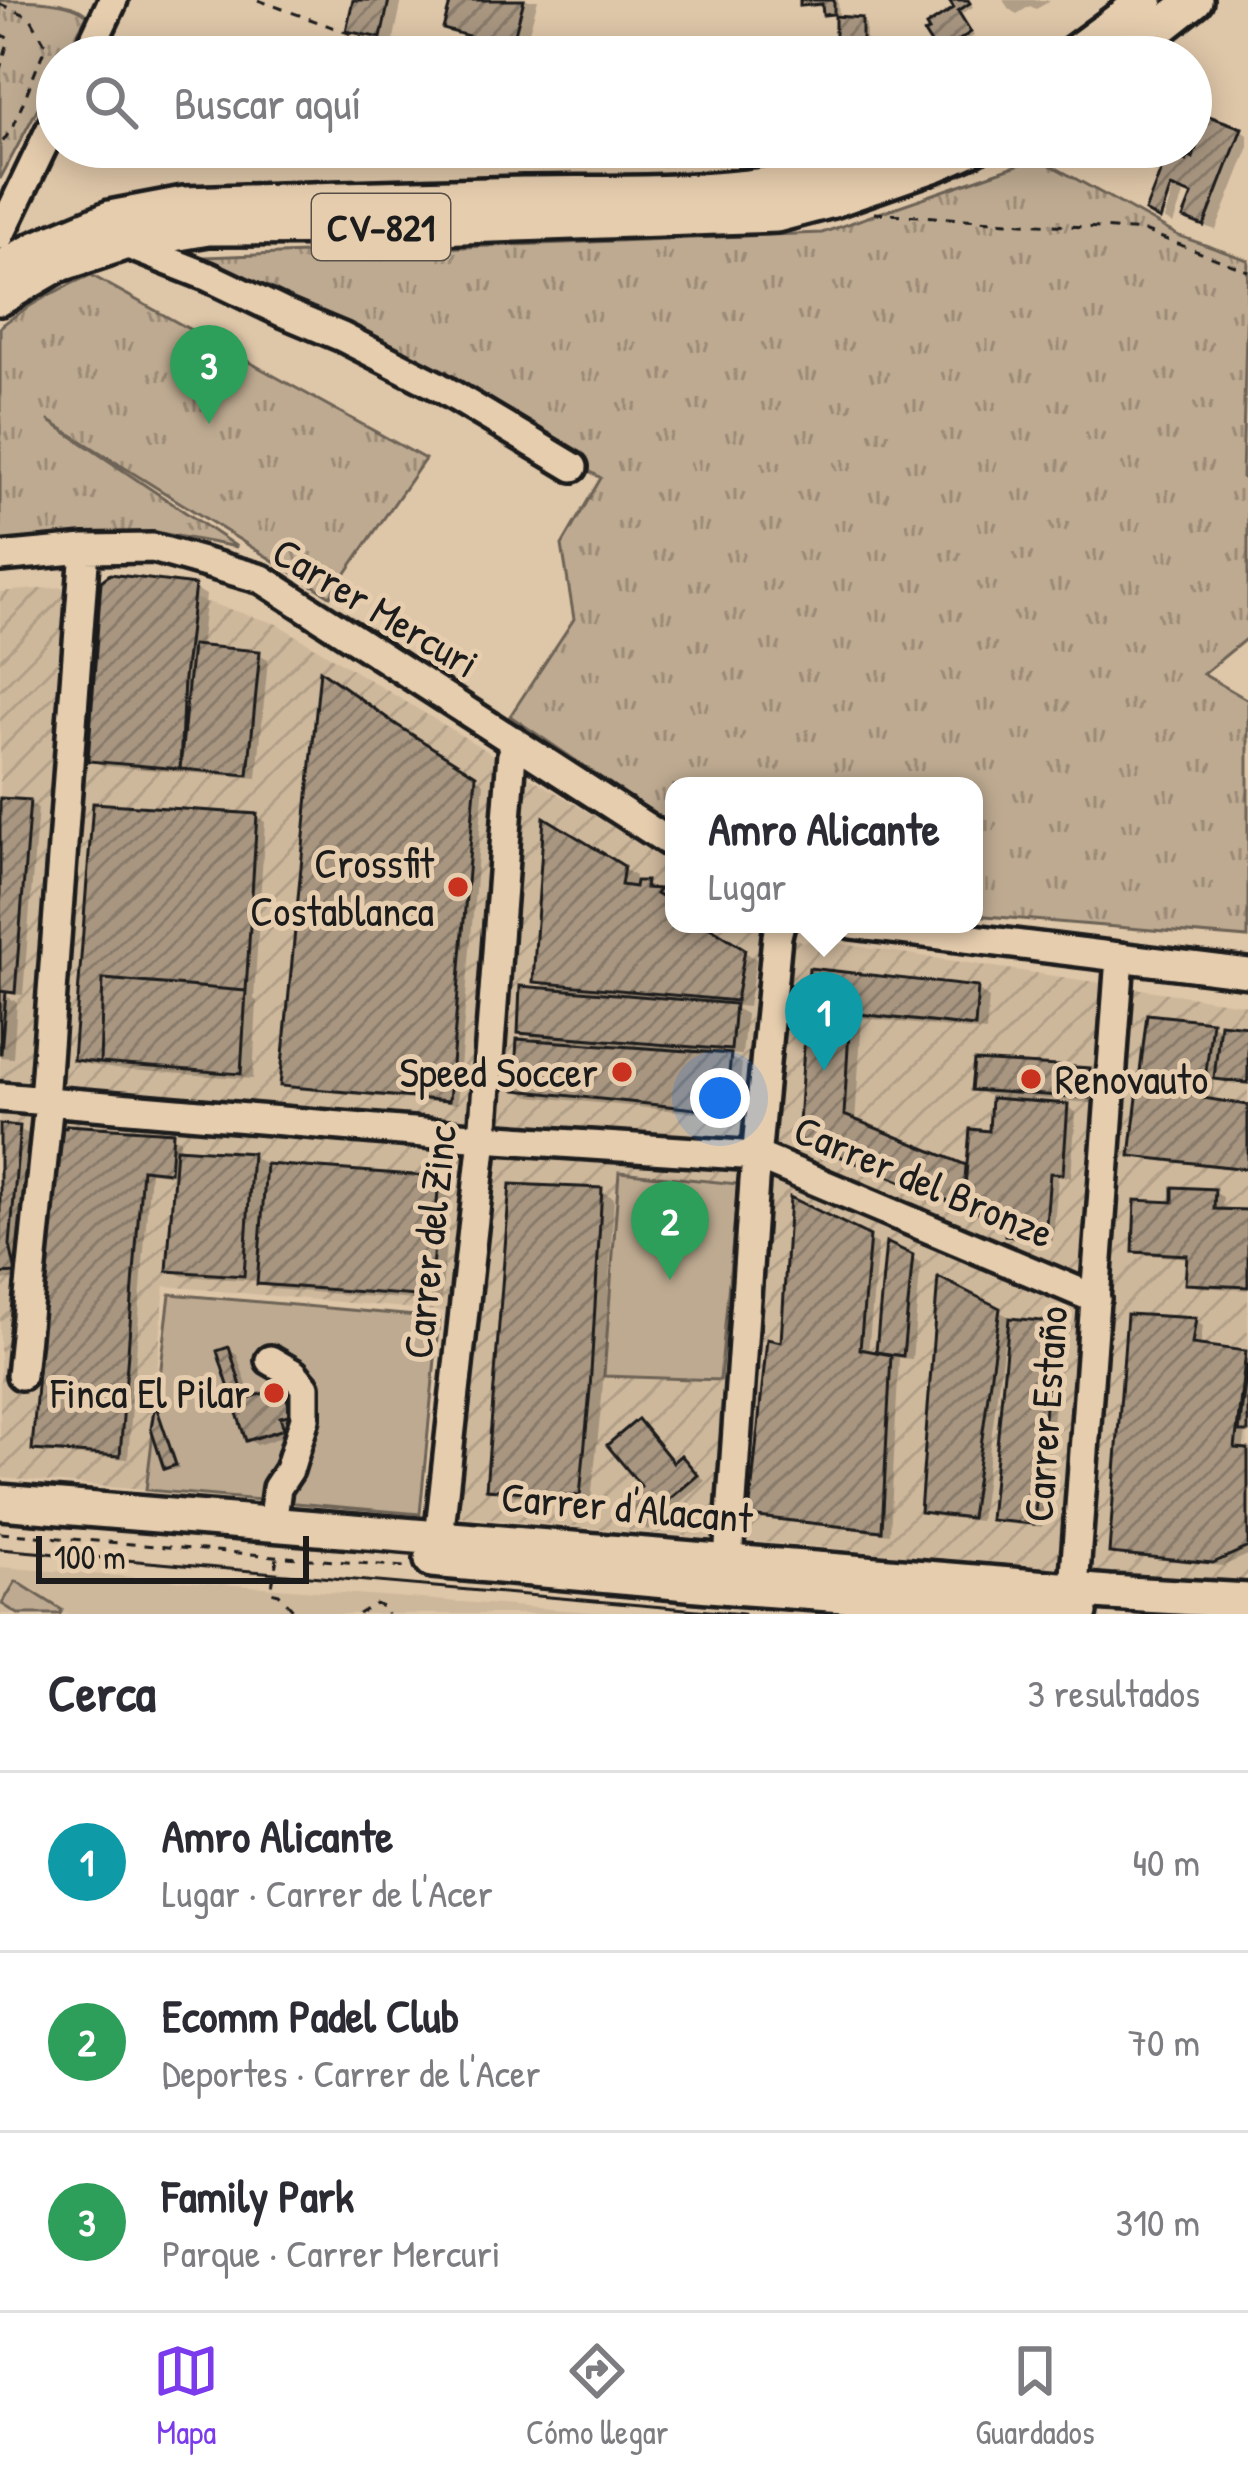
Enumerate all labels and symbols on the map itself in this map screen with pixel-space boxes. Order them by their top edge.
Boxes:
road number: CV-821 [312,194,450,260]
pin: 3 [170,325,248,424]
street label: Carrer Mercuri [263,523,490,690]
place label: Crossfit Costablanca [250,834,435,939]
marker: Crossfit Costablanca [445,874,471,900]
pin: 1 [785,972,863,1071]
place label: Speed Soccer [400,1043,598,1100]
place label: Renovauto [1055,1050,1208,1107]
marker: Speed Soccer [609,1059,635,1085]
marker: Renovauto [1018,1066,1044,1092]
your location [690,1068,750,1128]
street label: Carrer del Bronze [786,1100,1063,1261]
street label: Carrer del Zinc [388,1122,469,1361]
pin: 2 [631,1181,709,1280]
street label: Carrer Estaño [1009,1304,1080,1524]
place label: Finca El Pilar [50,1364,250,1421]
marker: Finca El Pilar [261,1380,287,1406]
street label: Carrer d'Alacant [499,1467,756,1546]
scale bar [36,1530,309,1583]

